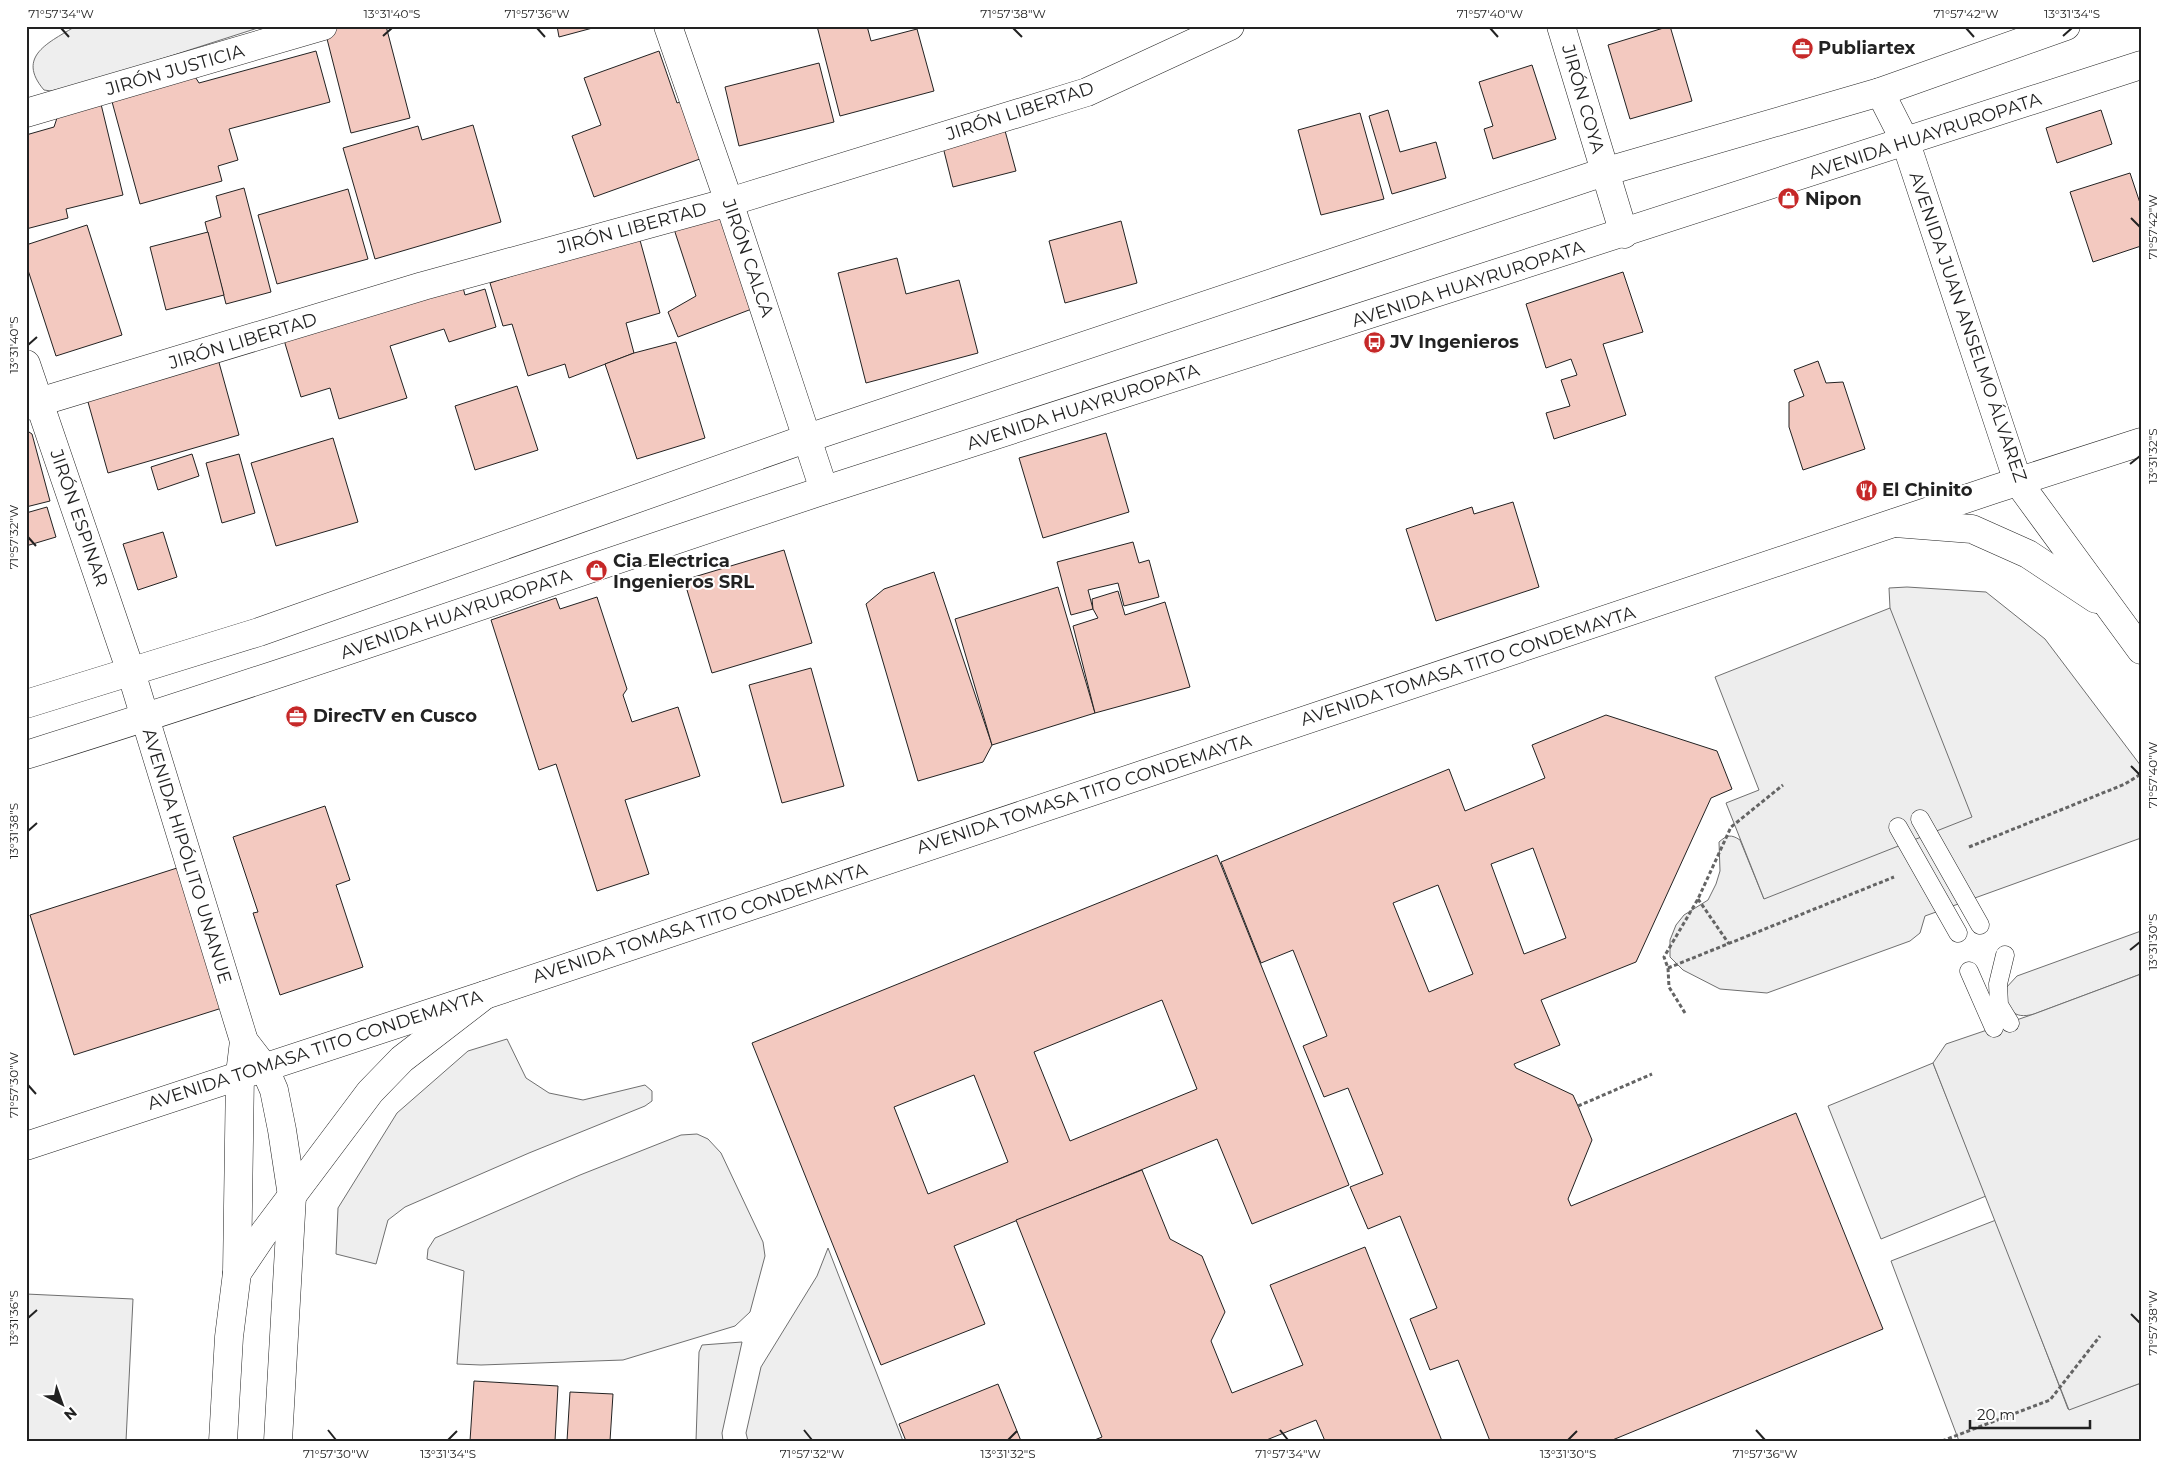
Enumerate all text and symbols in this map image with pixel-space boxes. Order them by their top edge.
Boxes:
text: 71°57'34"W [28,6,94,21]
text: 13°31'40"S [363,6,421,21]
text: 71°57'36"W [504,6,570,21]
text: 71°57'38"W [980,6,1046,21]
text: 71°57'40"W [1457,6,1523,21]
text: 71°57'42"W [1933,6,1999,21]
text: 13°31'34"S [2044,6,2100,21]
office icon: Publiartex [1790,36,1814,60]
place label: Publiartex [1818,37,1916,59]
street label: JIRÓN JUSTICIA [102,40,247,101]
street label: JIRÓN COYA [1557,41,1609,156]
street label: JIRÓN LIBERTAD [942,77,1097,146]
street label: AVENIDA HUAYRUROPATA [1806,88,2044,184]
street label: AVENIDA JUAN ANSELMO ÁLVAREZ [1904,169,2032,485]
shop icon: Nipon [1777,187,1801,211]
place label: Nipon [1805,188,1862,210]
text: 71°57'42"W [2145,194,2160,260]
street label: JIRÓN CALCA [717,195,778,320]
street label: JIRÓN LIBERTAD [554,197,709,259]
street label: AVENIDA HUAYRUROPATA [1349,236,1587,332]
street label: JIRÓN LIBERTAD [165,308,320,374]
text: 13°31'40"S [6,316,21,374]
bus stop icon: JV Ingenieros [1362,330,1386,354]
place label: JV Ingenieros [1389,331,1519,353]
street label: AVENIDA HUAYRUROPATA [964,359,1202,455]
text: 13°31'32"S [2145,428,2160,484]
street label: JIRÓN ESPINAR [45,446,113,590]
restaurant icon: El Chinito [1854,478,1878,502]
place label: El Chinito [1882,479,1973,501]
text: 71°57'32"W [6,505,21,569]
place label: Cia Electrica Ingenieros SRL [613,550,754,593]
shop icon: Cia Electrica Ingenieros SRL [585,559,609,583]
street label: AVENIDA HUAYRUROPATA [337,564,575,664]
street label: AVENIDA TOMASA TITO CONDEMAYTA [1298,601,1638,731]
office icon: DirecTV en Cusco [285,704,309,728]
place label: DirecTV en Cusco [313,705,477,727]
street label: AVENIDA HIPÓLITO UNANUE [138,726,236,986]
street label: AVENIDA TOMASA TITO CONDEMAYTA [914,729,1254,859]
text: 71°57'40"W [2145,742,2160,808]
text: 13°31'38"S [6,803,21,859]
street label: AVENIDA TOMASA TITO CONDEMAYTA [530,858,870,988]
text: 13°31'30"S [2145,914,2160,970]
street label: AVENIDA TOMASA TITO CONDEMAYTA [145,985,485,1115]
text: 71°57'30"W [6,1052,21,1118]
text: 13°31'36"S [6,1290,21,1346]
text: 71°57'38"W [2145,1290,2160,1356]
north arrow [38,1380,88,1430]
scale bar [1970,1397,2090,1429]
text: N [60,1403,81,1424]
text: 20 m [1977,1405,2015,1424]
text: 71°57'30"W [303,1446,369,1461]
text: 13°31'34"S [420,1446,476,1461]
text: 71°57'32"W [780,1446,844,1461]
text: 13°31'32"S [980,1446,1036,1461]
text: 71°57'34"W [1255,1446,1321,1461]
text: 13°31'30"S [1540,1446,1596,1461]
text: 71°57'36"W [1732,1446,1798,1461]

